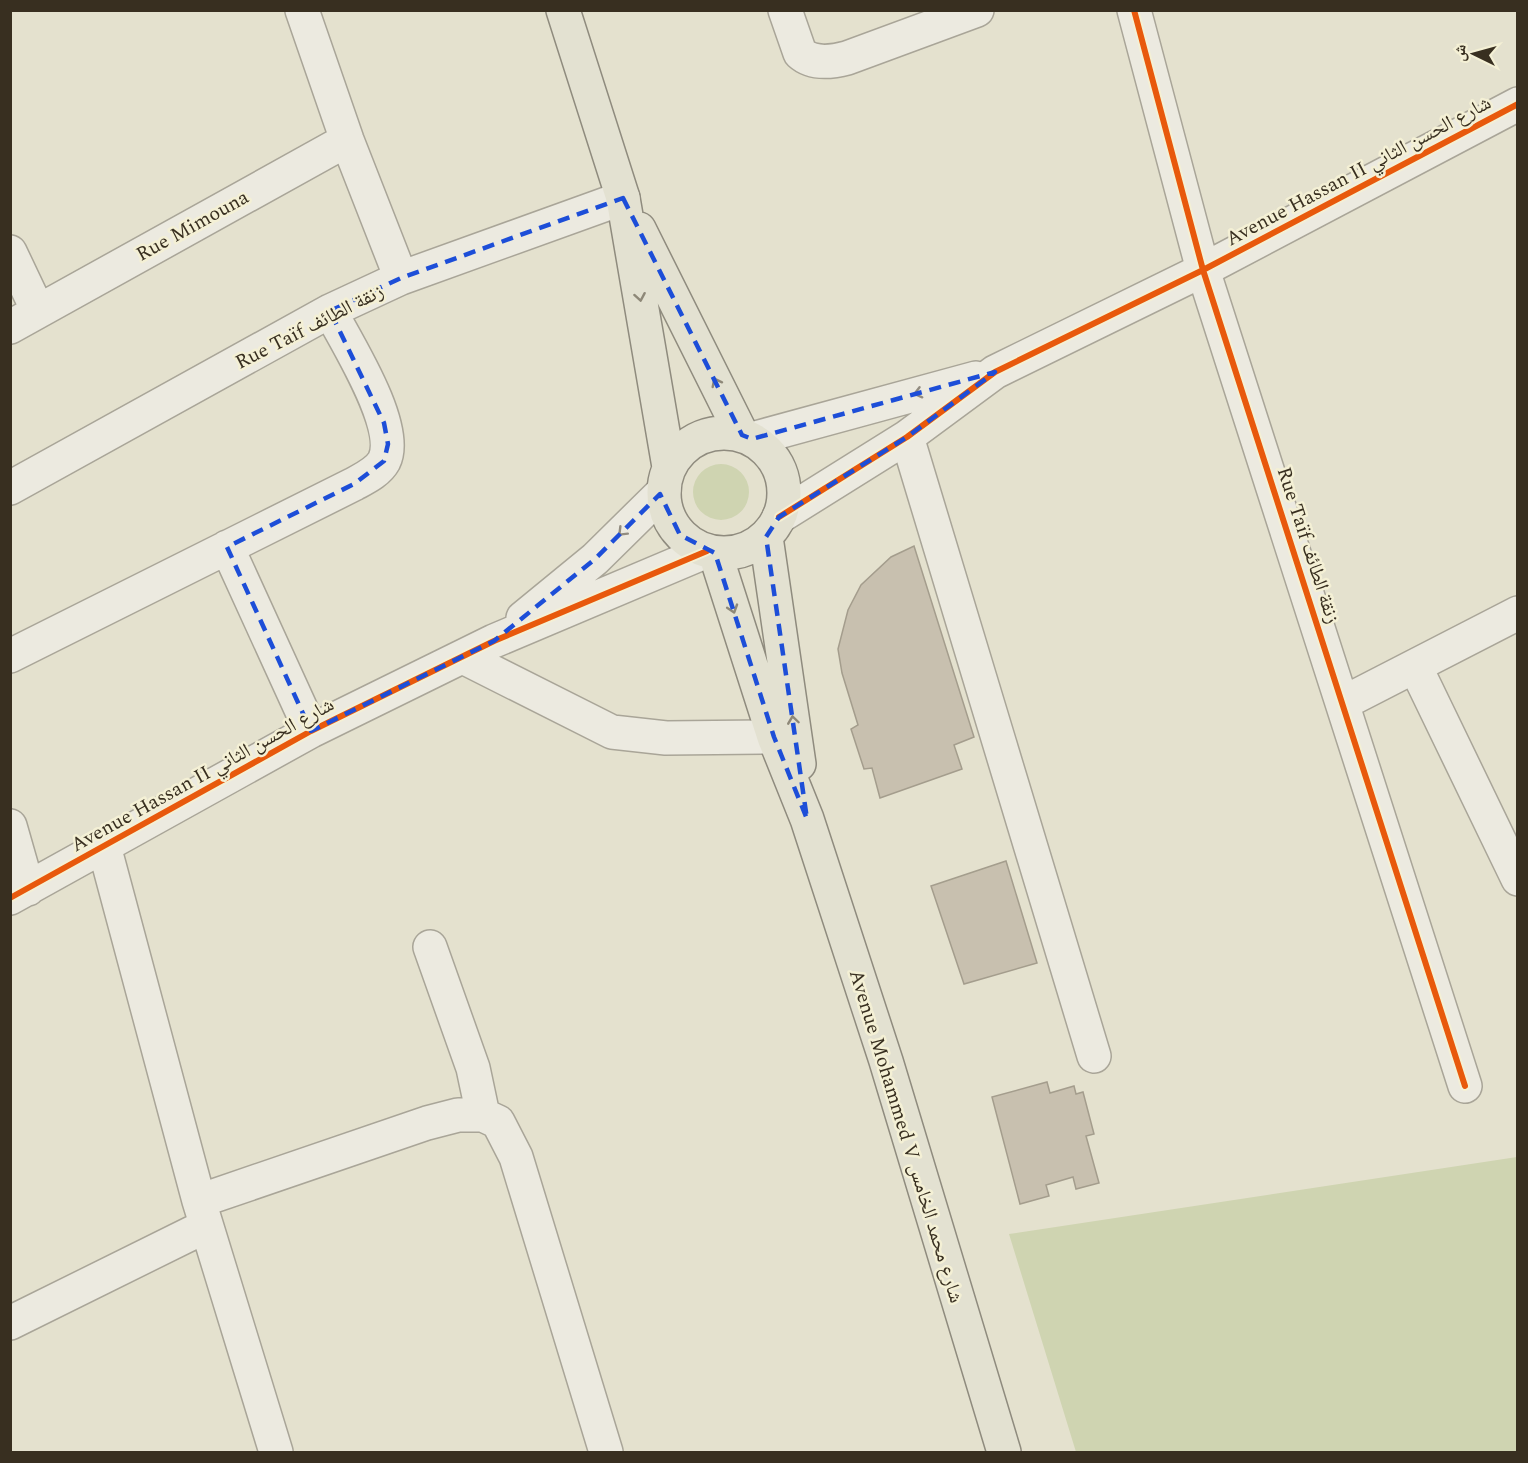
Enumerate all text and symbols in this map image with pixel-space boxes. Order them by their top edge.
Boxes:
north arrow [1444,24,1504,84]
text: ش [1447,43,1473,62]
street label: Avenue Hassan II شارع الحسن الثاني [1220,88,1497,254]
street label: Rue Mimouna [131,182,255,269]
street label: Rue Taïf زنقة الطائف [230,276,389,377]
one-way arrow [634,292,646,301]
one-way arrow [711,378,723,389]
one-way arrow [913,386,923,399]
street label: Rue Taïf زنقة الطائف [1269,463,1348,628]
one-way arrow [619,524,630,535]
one-way arrow [725,603,738,614]
street label: Avenue Hassan II شارع الحسن الثاني [65,690,340,860]
one-way arrow [787,715,799,724]
street label: Avenue Mohammed V شارع محمد الخامس [841,966,971,1307]

